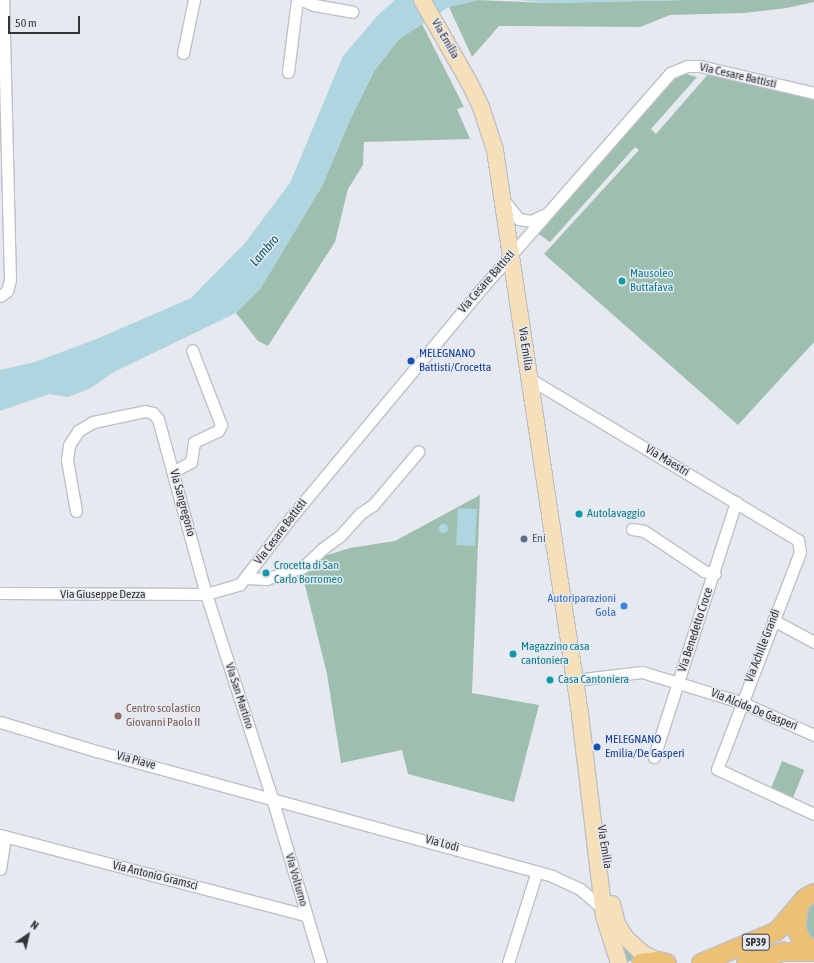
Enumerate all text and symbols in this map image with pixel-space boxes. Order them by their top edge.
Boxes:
scale bar [10,8,82,34]
text: 50 m [15,16,37,30]
street label: Via Emilia [428,16,462,62]
street label: Via Cesare Battisti [698,60,778,92]
water label: Lambro [247,232,283,270]
street label: Via Cesare Battisti [456,248,518,316]
place label: Mausoleo Buttafava [630,267,673,295]
marker: Mausoleo Buttafava [617,276,627,286]
street label: Via Emilia [515,326,535,372]
place label: MELEGNANO Battisti/Crocetta [419,347,491,375]
marker: MELEGNANO Battisti/Crocetta [406,356,416,366]
street label: Via Maestri [642,442,692,480]
street label: Via Sangregorio [166,468,198,538]
street label: Via Cesare Battisti [252,496,310,568]
place label: Autolavaggio [587,507,645,521]
marker: Autolavaggio [574,509,584,519]
place label: Eni [532,532,546,546]
marker: Eni [519,534,529,544]
place label: Crocetta di San Carlo Borromeo [274,559,343,587]
marker: Crocetta di San Carlo Borromeo [261,568,271,578]
street label: Via Benedetto Croce [676,586,716,674]
street label: Via Giuseppe Dezza [60,588,146,602]
place label: Autoriparazioni Gola [548,592,616,620]
marker: Autoriparazioni Gola [619,601,629,611]
street label: Via Achille Grandi [742,607,784,685]
place label: Magazzino casa cantoniera [521,640,589,668]
marker: Magazzino casa cantoniera [508,649,518,659]
street label: Via San Martino [222,661,256,731]
place label: Casa Cantoniera [558,673,629,687]
marker: Casa Cantoniera [545,675,555,685]
street label: Via Alcide De Gasperi [709,686,799,734]
place label: Centro scolastico Giovanni Paolo II [126,702,201,730]
marker: Centro scolastico Giovanni Paolo II [113,711,123,721]
place label: MELEGNANO Emilia/De Gasperi [605,733,685,761]
marker: MELEGNANO Emilia/De Gasperi [592,742,602,752]
street label: Via Piave [115,749,157,773]
street label: Via Emilia [593,824,615,870]
street label: Via Lodi [423,833,461,855]
street label: Via Volturno [282,852,310,908]
street label: Via Antonio Gramsci [111,858,199,894]
north arrow [8,915,48,955]
text: N [29,918,41,932]
road number: SP39 [741,933,771,951]

